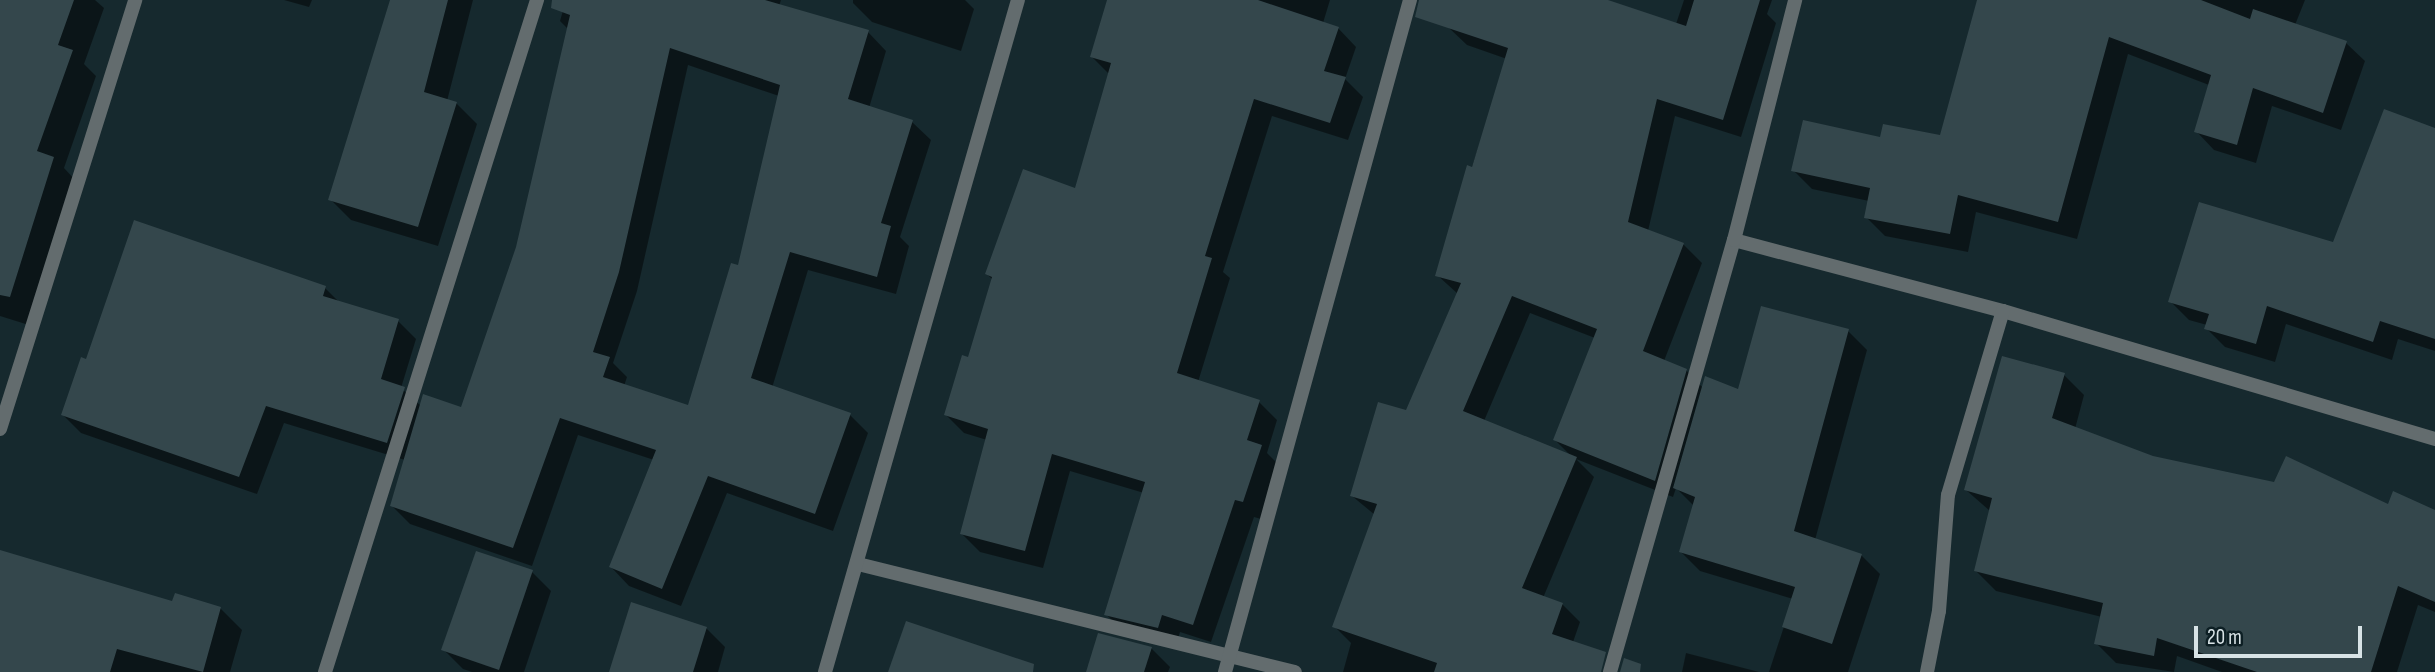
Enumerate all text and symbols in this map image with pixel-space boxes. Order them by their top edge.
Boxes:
scale bar [2197,612,2365,656]
text: 20 m [2207,625,2242,650]

